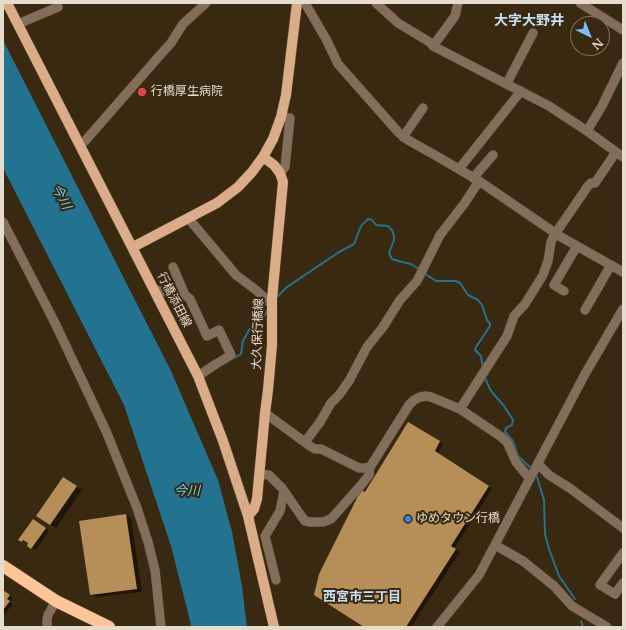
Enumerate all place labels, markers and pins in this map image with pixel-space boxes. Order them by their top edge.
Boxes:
place label: 行橋厚生病院 [151,85,223,99]
marker: 行橋厚生病院 [136,86,148,98]
place label: ゆめタウン行橋 [416,512,500,526]
marker: ゆめタウン行橋 [403,514,413,524]

